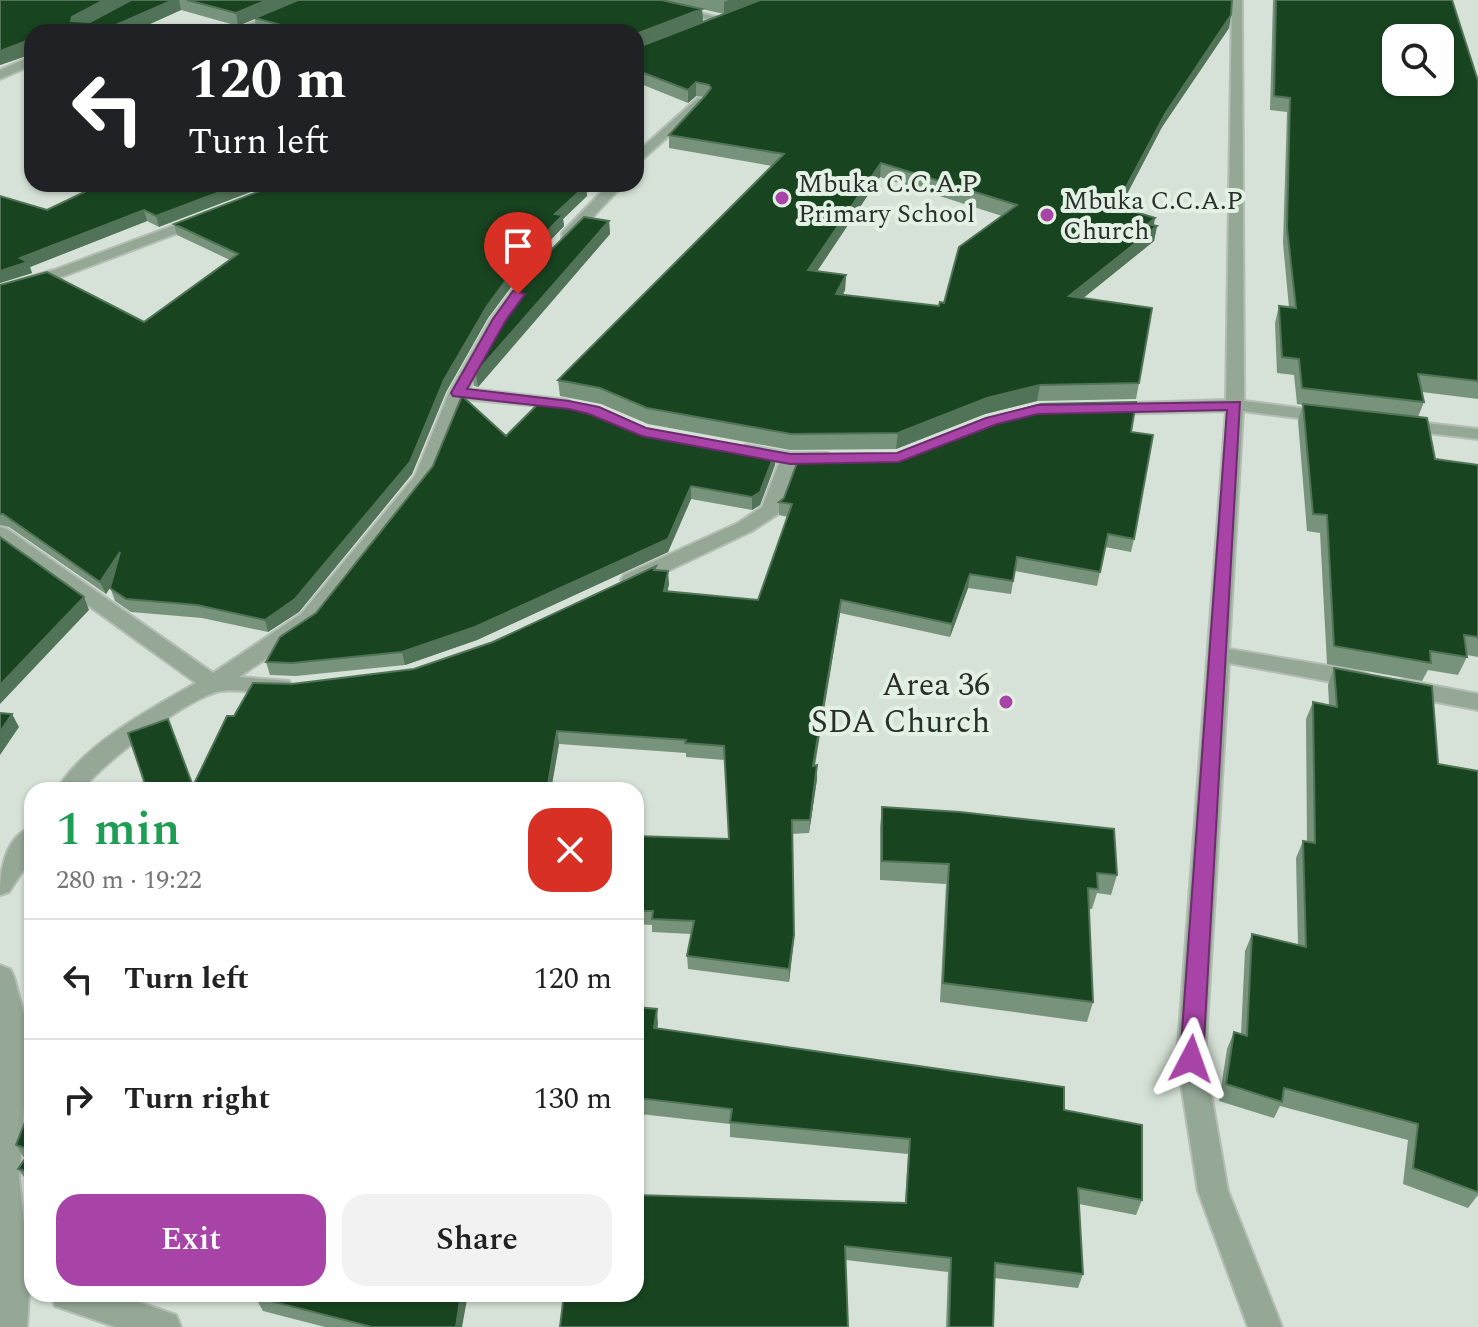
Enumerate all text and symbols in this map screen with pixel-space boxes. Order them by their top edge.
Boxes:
map controls [1382,24,1454,96]
button: search [1382,24,1454,96]
text: 120 m [188,38,347,123]
icon: left [56,56,160,160]
text: Turn left [188,115,329,170]
place label: Mbuka C.C.A.P Primary School [798,164,978,234]
place label: Mbuka C.C.A.P Church [1063,181,1243,251]
marker: Mbuka C.C.A.P Primary School [773,189,791,207]
marker: Mbuka C.C.A.P Church [1038,206,1056,224]
pin [484,212,552,294]
icon: arrive [496,224,540,268]
place label: Area 36 SDA Church [811,661,990,747]
marker: Area 36 SDA Church [997,693,1015,711]
text: 1 min [56,793,181,866]
button: close [528,808,612,892]
text: 280 m · 19:22 [56,860,202,900]
text: Turn left [124,956,249,1002]
text: 120 m [534,956,612,1002]
icon: left [56,957,100,1001]
position arrow [1149,1017,1233,1101]
text: Turn right [124,1076,270,1122]
text: 130 m [534,1076,612,1122]
icon: right [56,1077,100,1121]
button: Exit [56,1194,326,1286]
button: Share [342,1194,612,1286]

